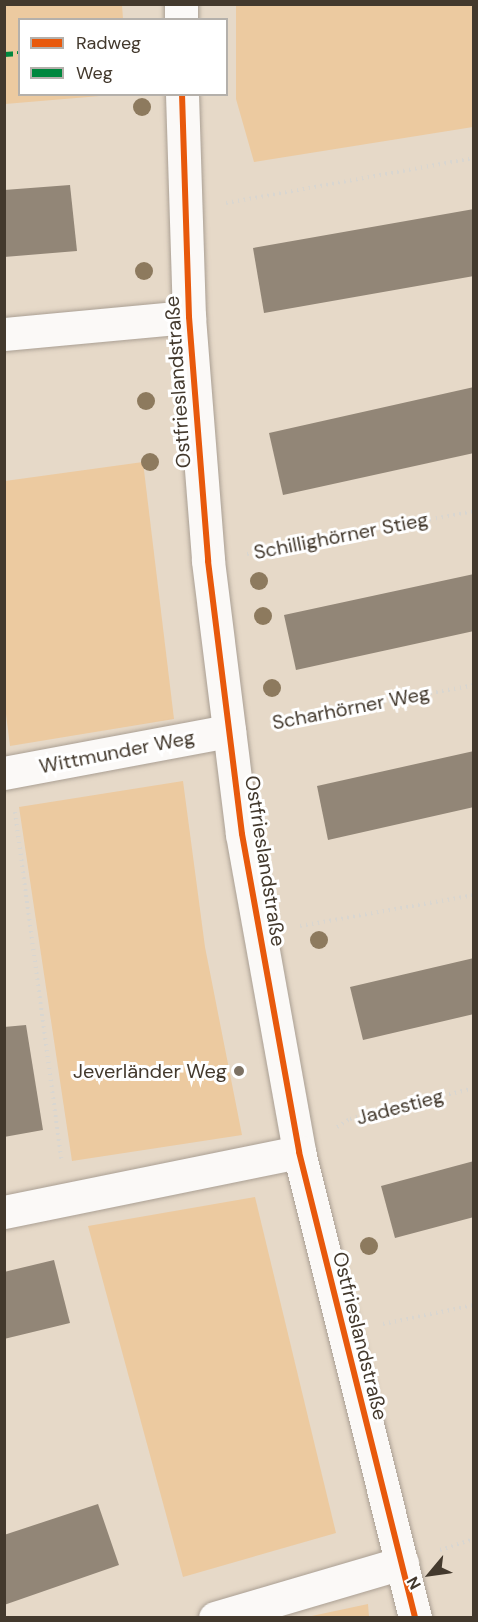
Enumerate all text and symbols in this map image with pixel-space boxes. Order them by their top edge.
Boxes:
legend [18,18,228,96]
text: Radweg [76,31,141,55]
text: Weg [76,61,113,85]
street label: Ostfrieslandstraße [160,295,196,469]
street label: Schillighörner Stieg [252,507,430,565]
street label: Scharhörner Weg [270,681,432,735]
street label: Wittmunder Weg [37,725,197,779]
street label: Ostfrieslandstraße [240,774,290,948]
place label: Jeverländer Weg [73,1059,227,1083]
marker: Jeverländer Weg [232,1064,246,1078]
street label: Jadestieg [354,1084,446,1130]
street label: Ostfrieslandstraße [327,1249,393,1423]
north arrow [400,1544,460,1604]
text: N [402,1573,426,1593]

